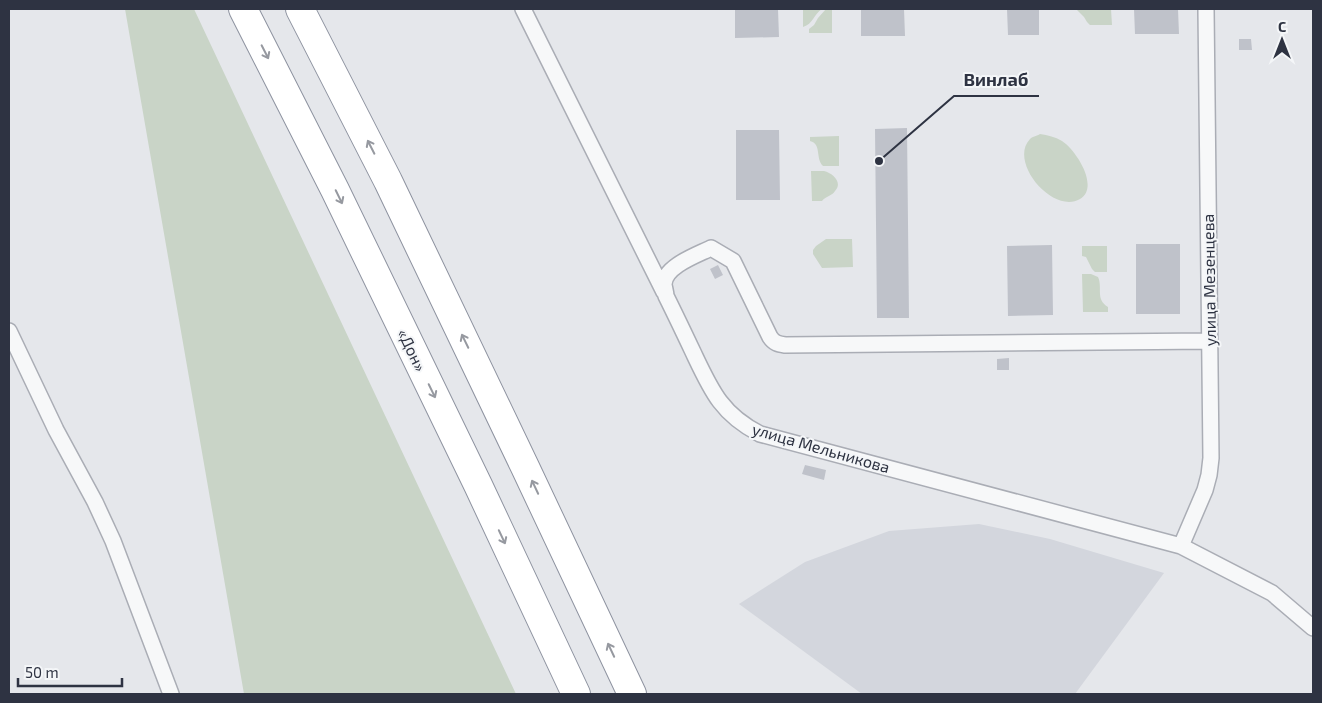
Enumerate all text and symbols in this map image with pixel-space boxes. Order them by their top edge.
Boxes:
north arrow [1257,15,1307,65]
text: С [1278,18,1286,35]
one-way arrow [261,44,270,59]
callout: Винлаб [954,63,1039,96]
text: Винлаб [963,68,1029,90]
one-way arrow [366,140,375,155]
one-way arrow [334,189,344,204]
street label: улица Мезенцева [1198,214,1220,346]
street label: «Дон» [394,325,431,374]
one-way arrow [460,333,470,348]
one-way arrow [428,383,437,398]
street label: улица Мельникова [750,419,892,477]
one-way arrow [530,480,539,495]
one-way arrow [498,530,508,545]
one-way arrow [606,643,616,658]
scale bar [18,656,121,688]
text: 50 m [25,663,59,681]

